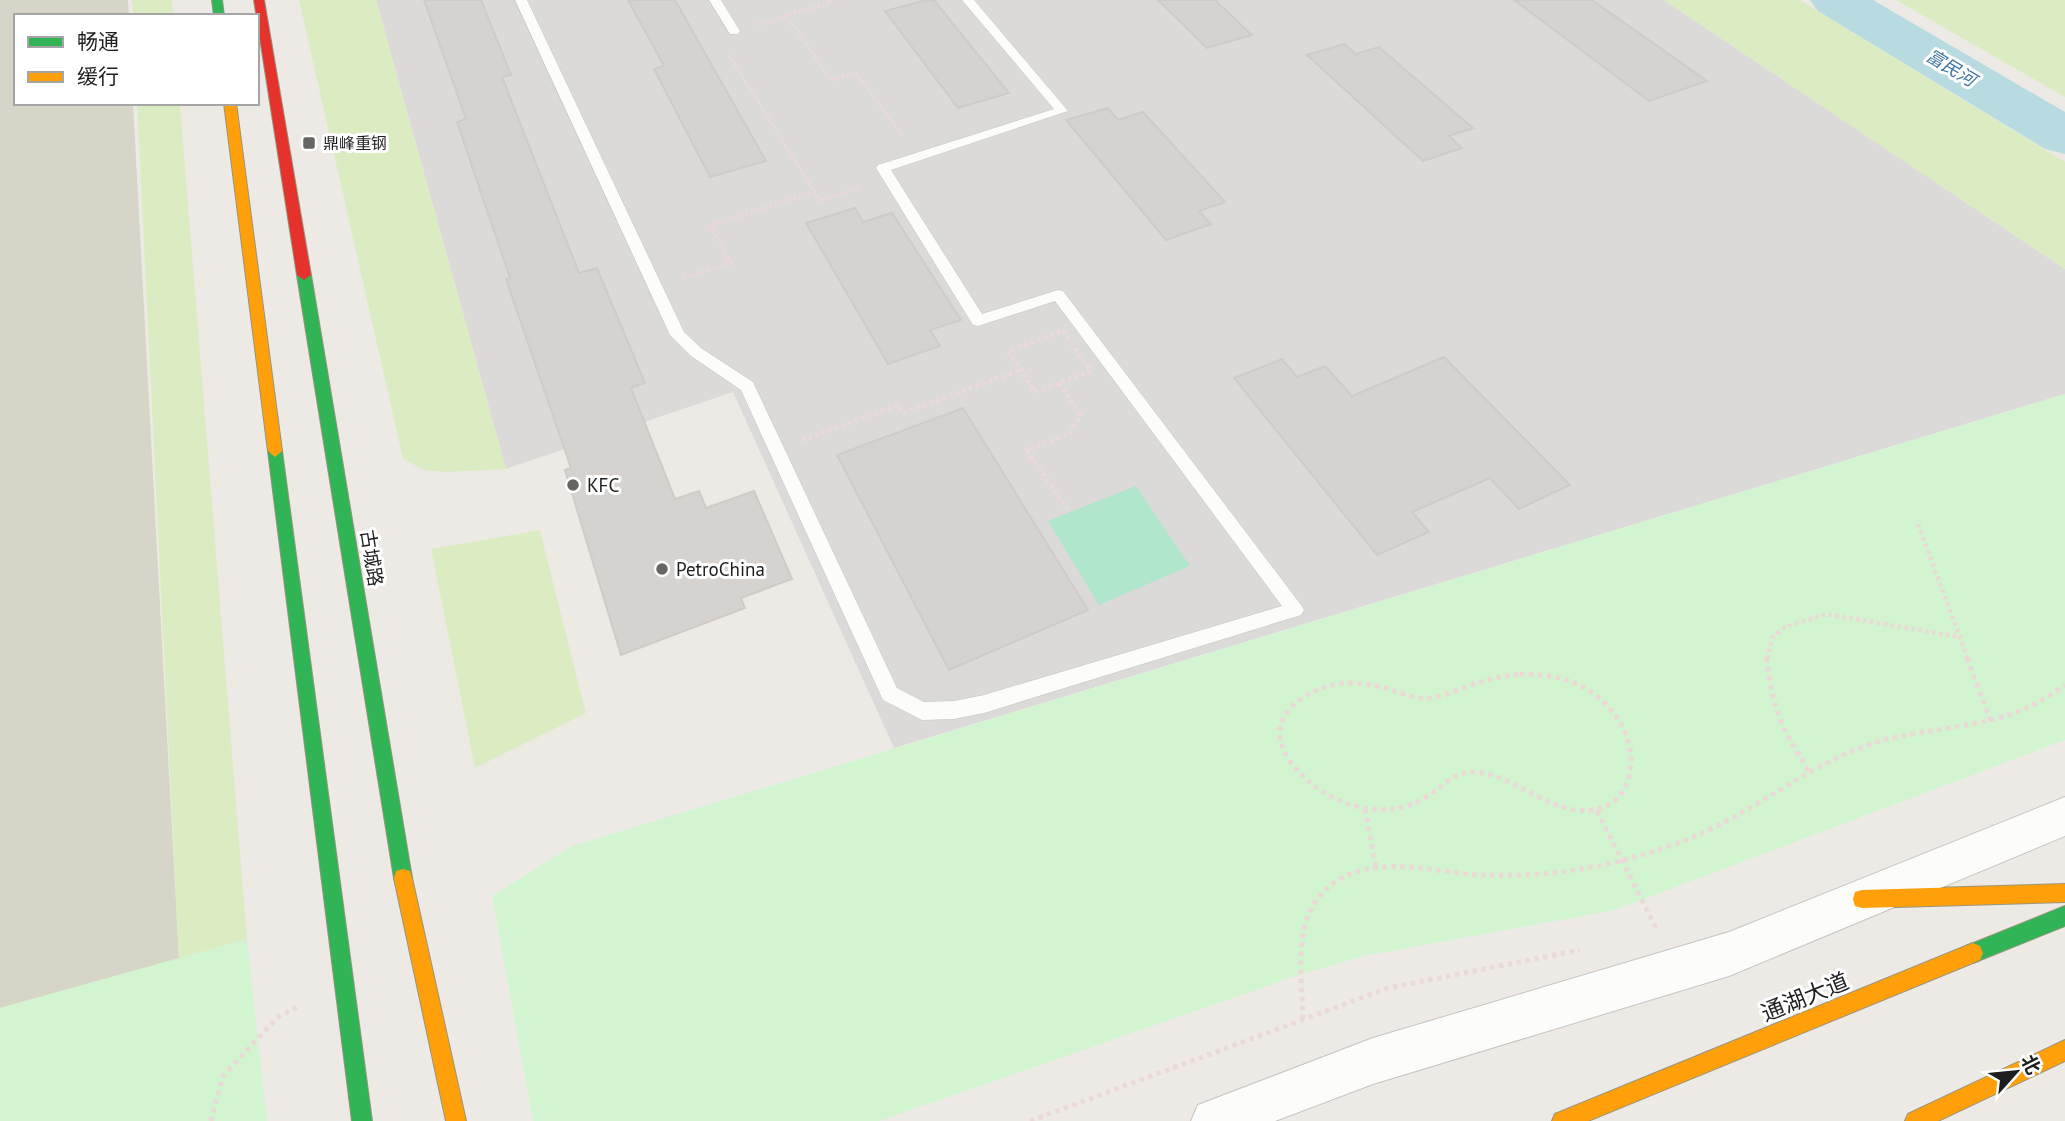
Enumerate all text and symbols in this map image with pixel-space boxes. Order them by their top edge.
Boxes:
legend [14,14,259,105]
text: 畅通 [77,28,119,55]
water label: 富民河 [1922,44,1983,93]
text: 缓行 [77,63,119,90]
place label: 鼎峰重钢 [323,133,387,153]
marker: 鼎峰重钢 [301,135,317,151]
place label: KFC [587,473,619,497]
marker: KFC [565,477,581,493]
street label: 古城路 [356,528,388,588]
place label: PetroChina [676,557,765,581]
marker: PetroChina [654,561,670,577]
street label: 通湖大道 [1757,966,1853,1027]
north arrow [1981,1037,2051,1107]
text: 北 [2016,1050,2046,1078]

